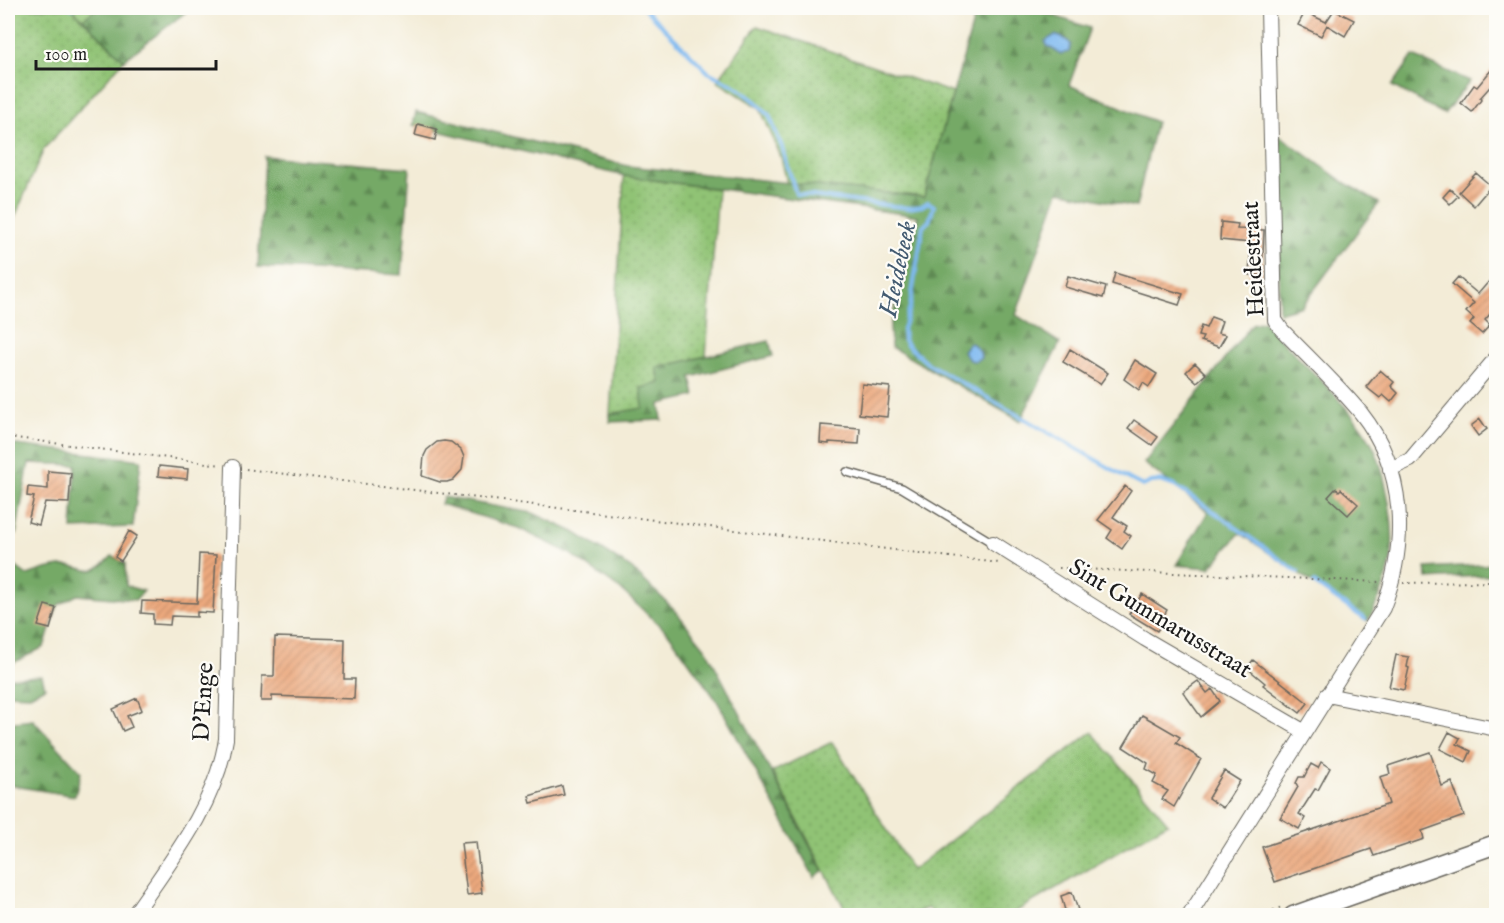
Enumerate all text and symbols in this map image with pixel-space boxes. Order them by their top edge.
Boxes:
scale bar [36,33,216,71]
text: 100 m [45,44,87,67]
street label: Heidestraat [1235,200,1273,318]
water label: Heidebeek [872,218,924,321]
street label: Sint Gummarusstraat [1063,552,1257,686]
street label: D'Enge [186,662,222,742]

